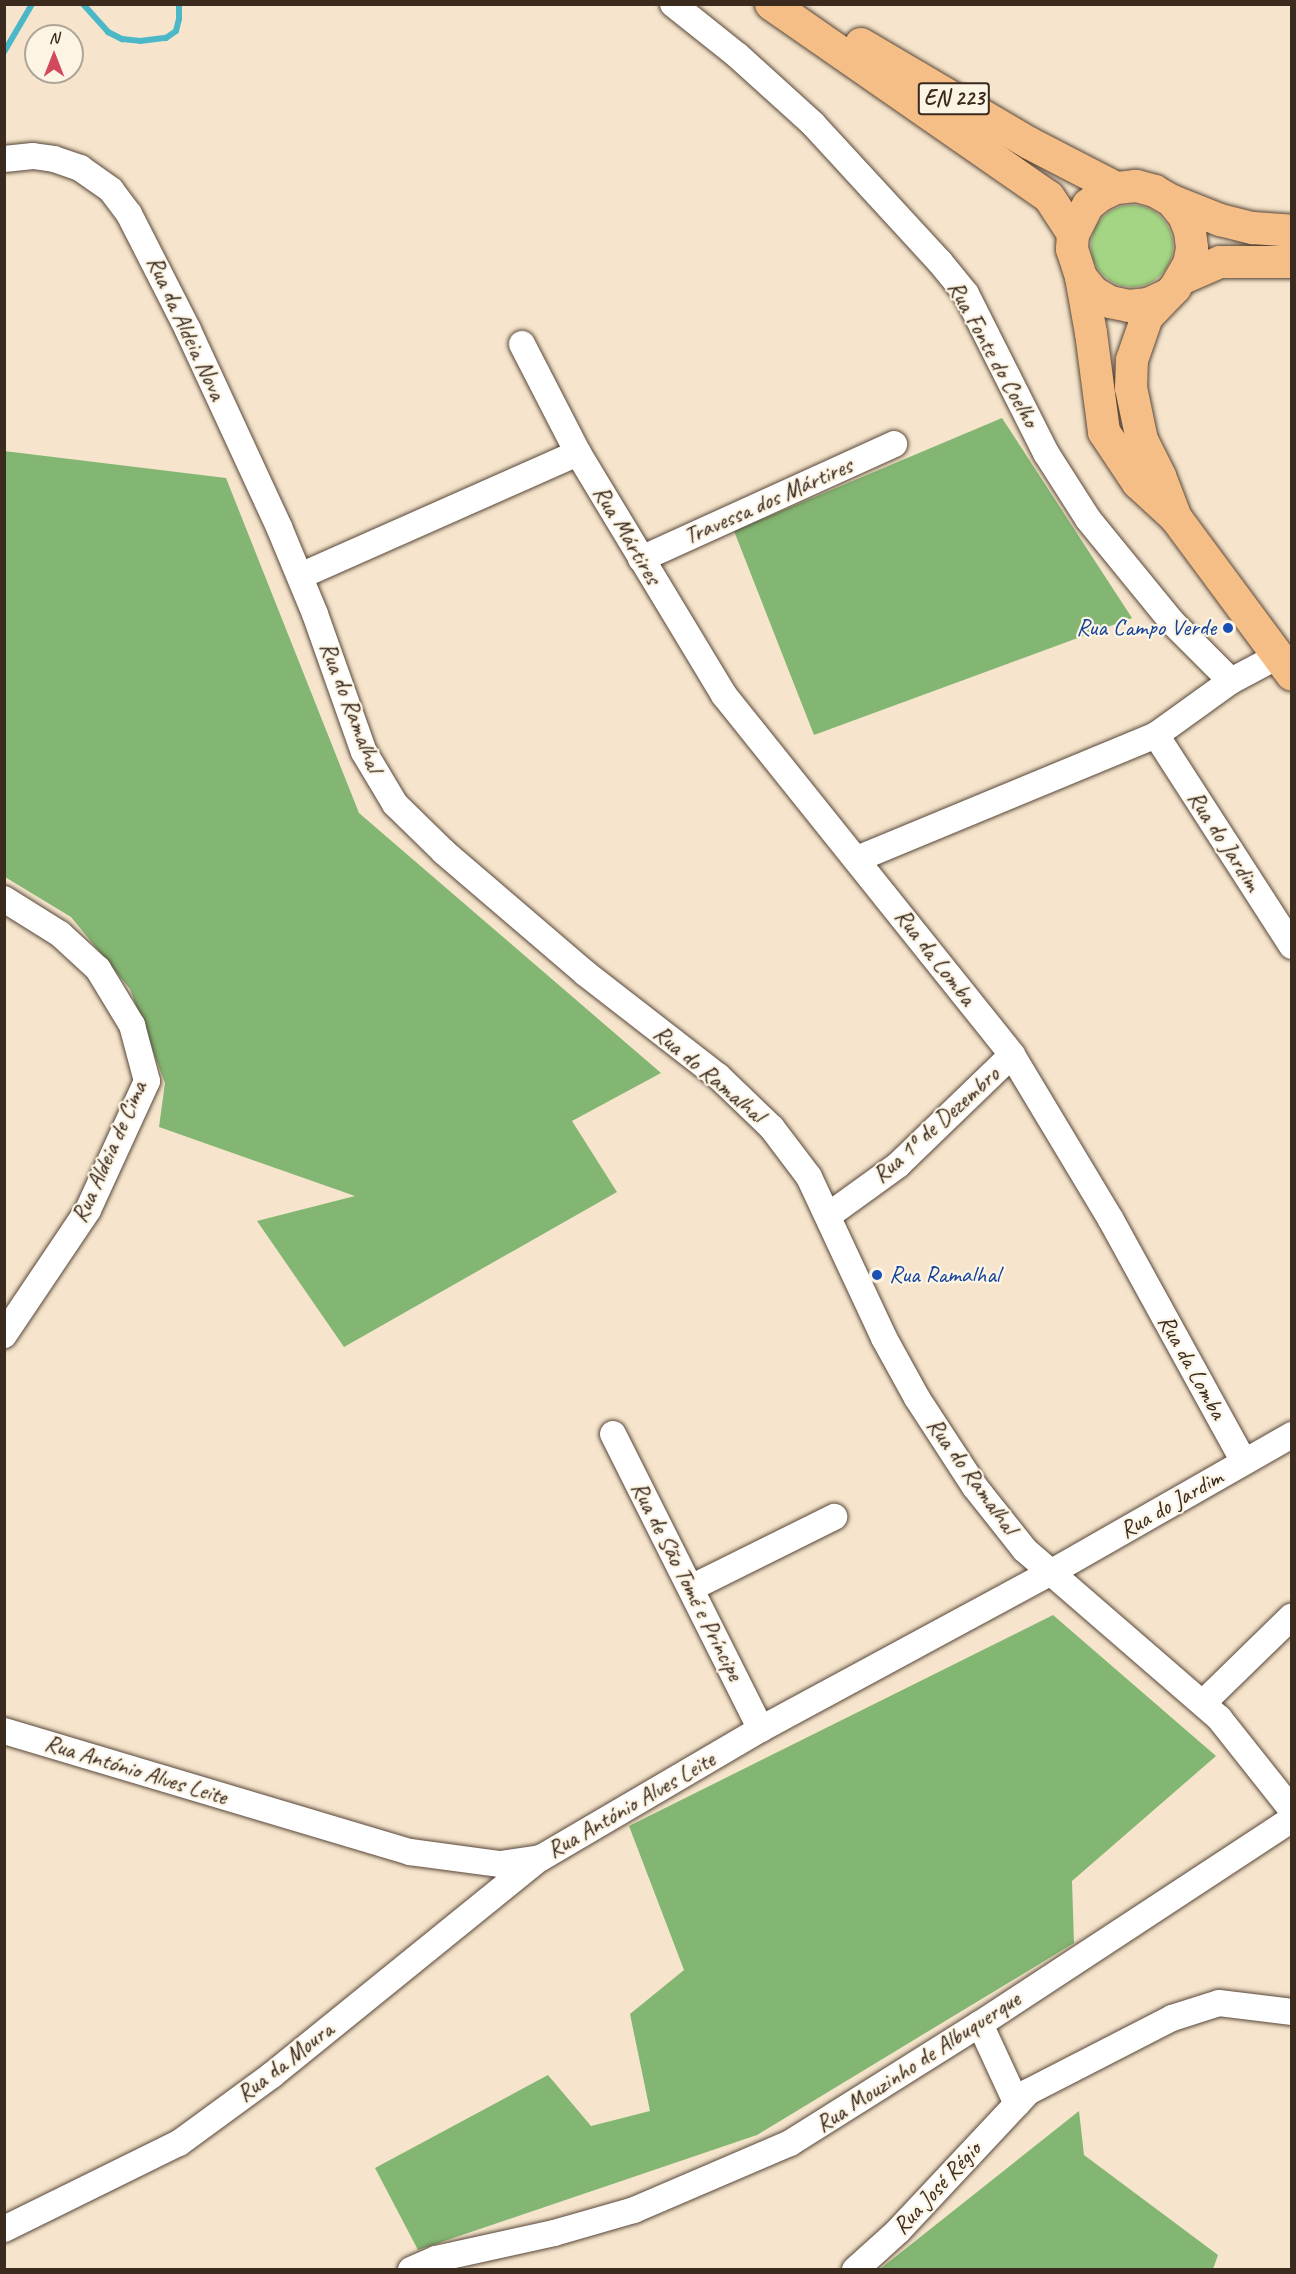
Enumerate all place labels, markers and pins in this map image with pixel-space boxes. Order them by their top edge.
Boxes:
place label: Rua Campo Verde [1076,614,1216,642]
marker: Rua Campo Verde [1221,621,1235,635]
place label: Rua Ramalhal [889,1261,1001,1289]
marker: Rua Ramalhal [870,1268,884,1282]

